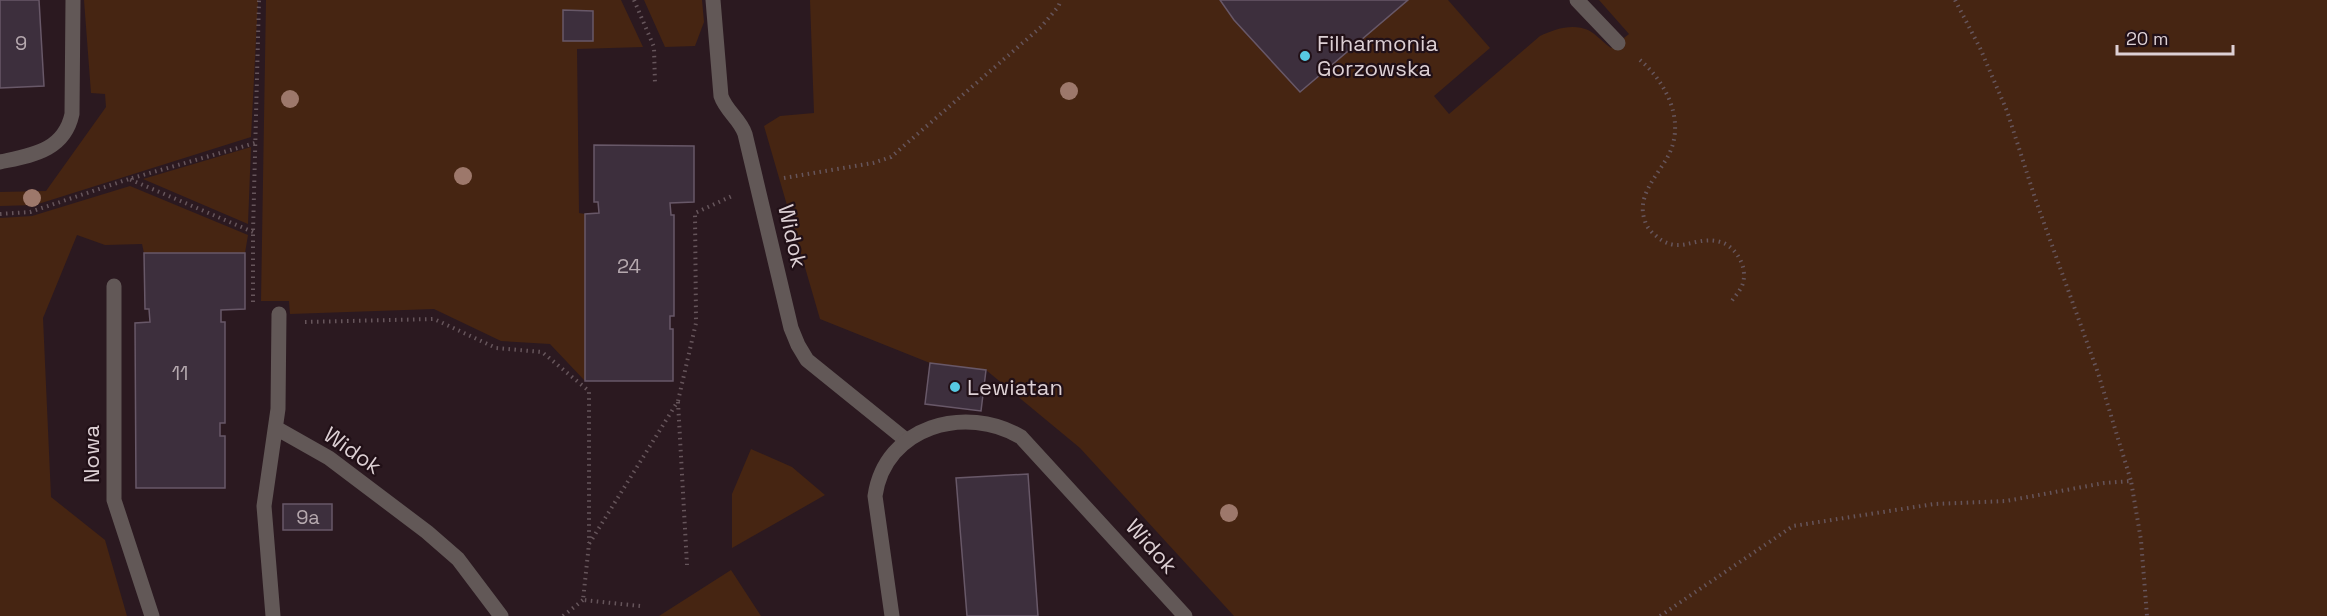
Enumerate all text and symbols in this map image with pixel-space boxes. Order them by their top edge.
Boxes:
scale bar [2117,18,2232,56]
text: 20 m [2126,27,2169,50]
place label: Filharmonia Gorzowska [1317,29,1438,82]
house number: 9 [15,30,27,56]
marker: Filharmonia Gorzowska [1298,49,1312,63]
street label: Widok [772,202,814,271]
house number: 24 [617,253,641,279]
house number: 11 [172,360,188,386]
place label: Lewiatan [967,373,1063,401]
marker: Lewiatan [948,380,962,394]
street label: Widok [319,420,387,480]
street label: Nowa [77,425,105,483]
house number: 9a [296,504,320,530]
street label: Widok [1120,513,1184,579]

